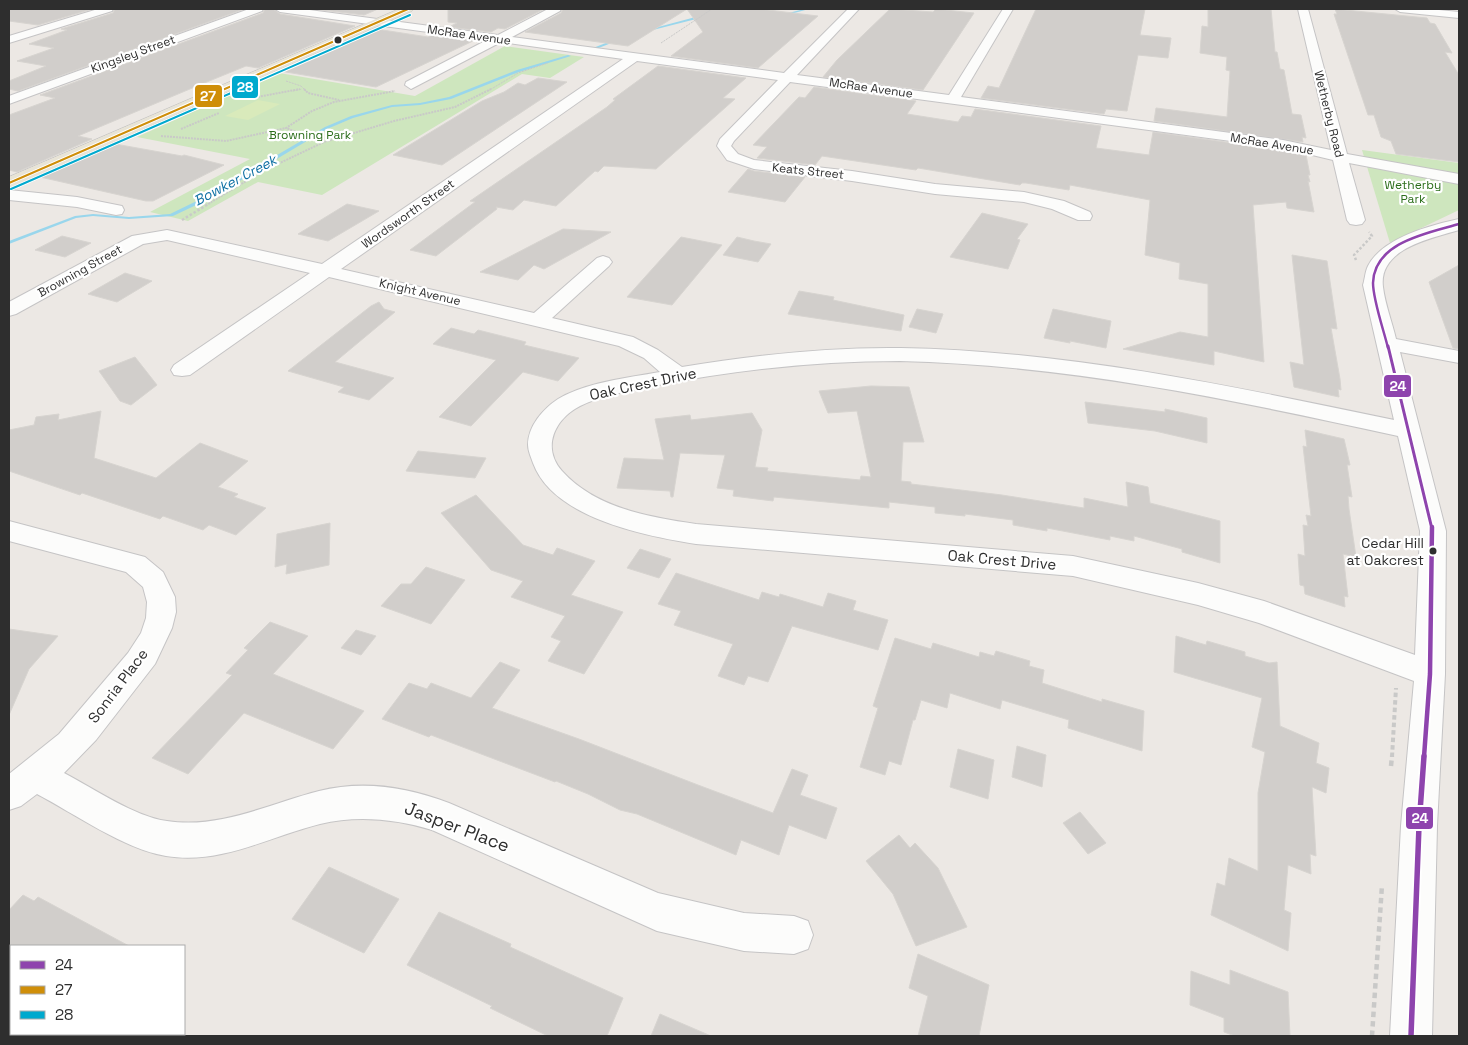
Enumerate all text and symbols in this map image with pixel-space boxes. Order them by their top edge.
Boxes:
street label: McRae Avenue [426,21,512,49]
street label: Kingsley Street [89,31,177,77]
unlabelled marker [333,35,343,45]
street label: Wetherby Road [1310,69,1348,159]
street label: McRae Avenue [828,74,914,102]
line badge: 28 [231,75,259,99]
text: 28 [237,78,254,96]
line badge: 27 [194,84,223,108]
text: 27 [200,87,216,105]
park label: Browning Park [269,127,352,143]
street label: McRae Avenue [1229,130,1315,158]
water label: Bowker Creek [190,150,281,209]
street label: Keats Street [771,159,845,183]
street label: Wordsworth Street [358,176,458,252]
park label: Wetherby Park [1385,177,1441,207]
street label: Browning Street [35,241,125,301]
street label: Knight Avenue [378,275,462,309]
street label: Oak Crest Drive [588,363,698,404]
line badge: 24 [1383,374,1412,398]
text: 24 [1390,377,1407,395]
place label: Cedar Hill at Oakcrest [1346,534,1424,569]
street label: Oak Crest Drive [947,545,1057,574]
marker: Cedar Hill at Oakcrest [1428,546,1438,556]
street label: Sonria Place [83,645,152,727]
street label: Jasper Place [402,796,513,857]
line badge: 24 [1405,806,1434,830]
text: 24 [1412,809,1429,827]
legend [10,945,185,1035]
text: 24 [55,955,73,974]
text: 27 [55,980,72,999]
text: 28 [55,1005,73,1024]

